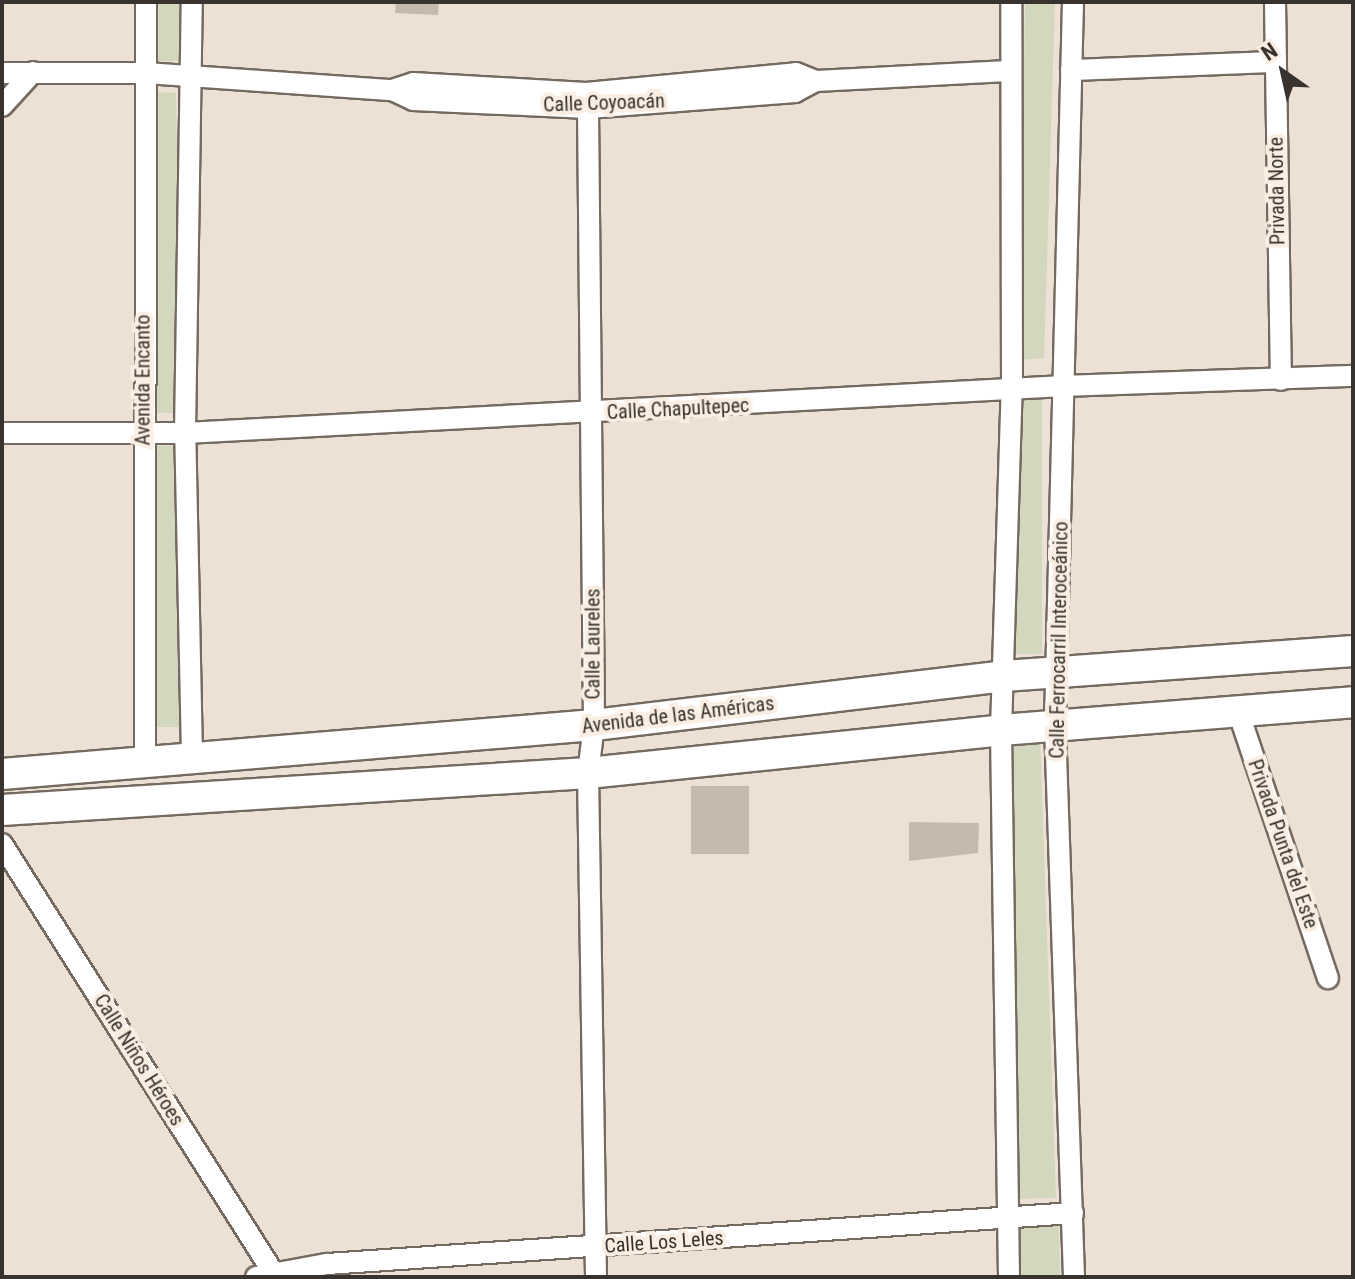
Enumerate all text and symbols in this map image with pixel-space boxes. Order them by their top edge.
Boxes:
north arrow [1243,32,1323,112]
text: N [1257,38,1282,66]
street label: Calle Coyoacán [543,89,665,117]
street label: Privada Norte [1264,137,1290,245]
street label: Avenida Encanto [131,314,155,446]
street label: Calle Chapultepec [606,393,750,425]
street label: Calle Ferrocarril Interoceánico [1045,521,1073,759]
street label: Calle Laureles [581,588,605,700]
street label: Avenida de las Américas [580,691,776,739]
street label: Privada Punta del Este [1243,756,1323,932]
street label: Calle Niños Héroes [89,990,189,1130]
street label: Calle Los Leles [604,1226,724,1258]

